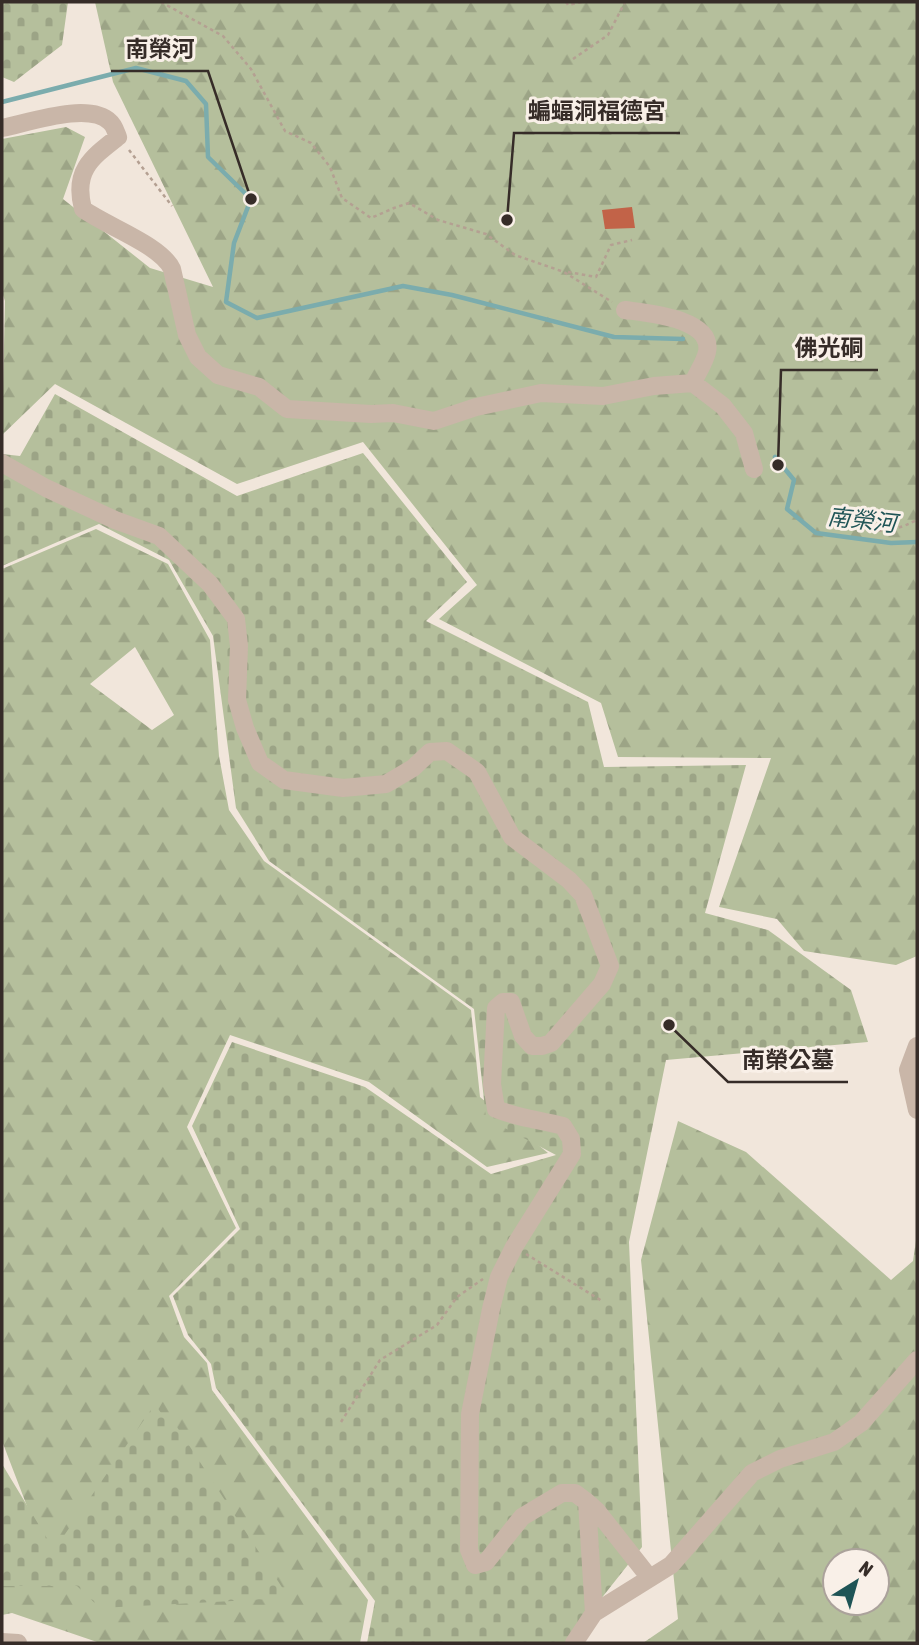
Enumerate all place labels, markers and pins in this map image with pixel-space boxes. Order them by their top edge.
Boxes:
callout: 南榮河 [111,27,208,71]
callout: 蝙蝠洞福德宮 [514,89,680,133]
callout: 佛光硐 [781,326,878,370]
callout: 南榮公墓 [728,1038,848,1082]

